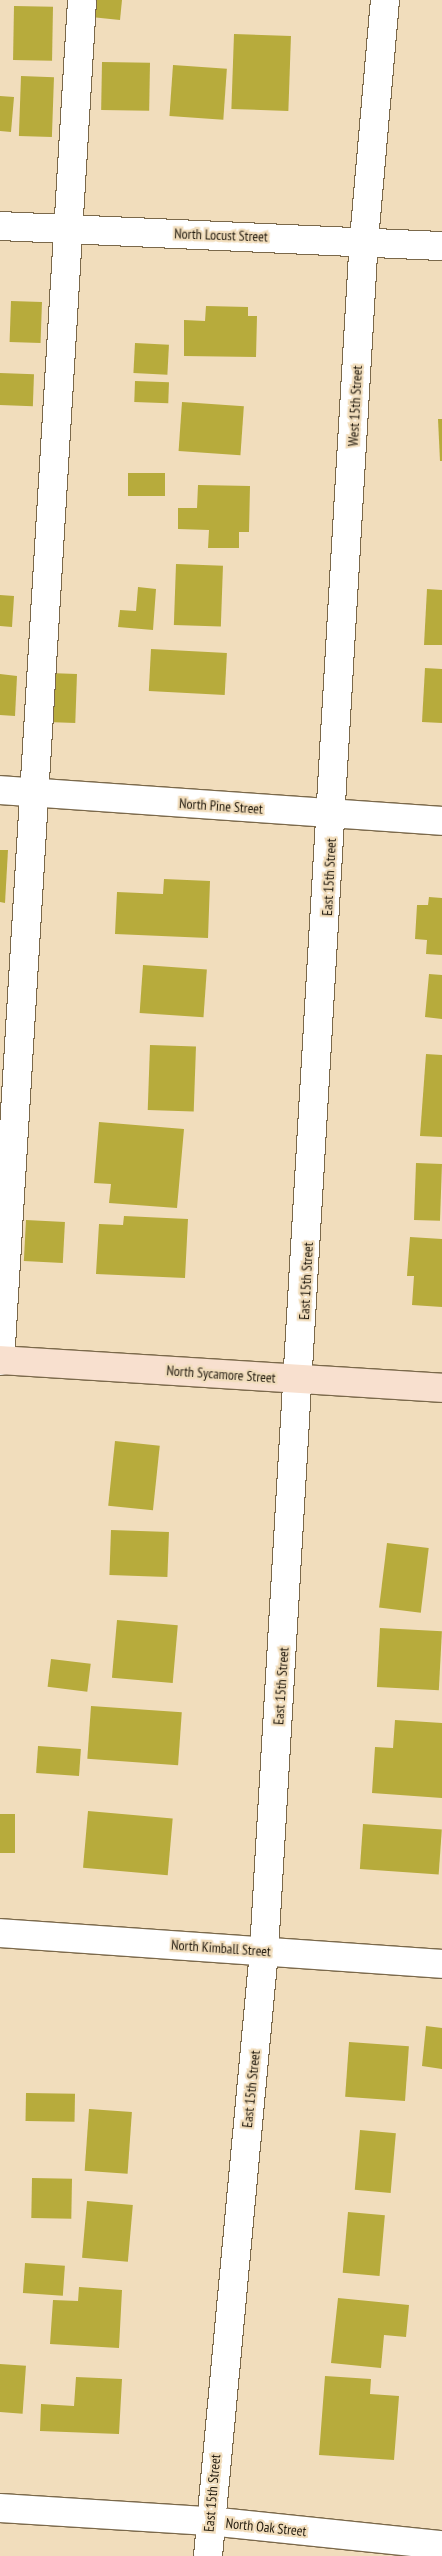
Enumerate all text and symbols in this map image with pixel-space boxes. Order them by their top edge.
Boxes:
street label: North Locust Street [174,225,268,245]
street label: West 15th Street [344,365,366,447]
street label: North Pine Street [179,795,263,817]
street label: East 15th Street [319,838,339,916]
street label: East 15th Street [296,1242,316,1320]
street label: North Sycamore Street [166,1362,276,1386]
street label: East 15th Street [270,1647,292,1725]
street label: North Kimball Street [171,1936,271,1960]
street label: East 15th Street [239,2049,263,2129]
street label: East 15th Street [200,2454,224,2532]
street label: North Oak Street [225,2514,307,2540]

